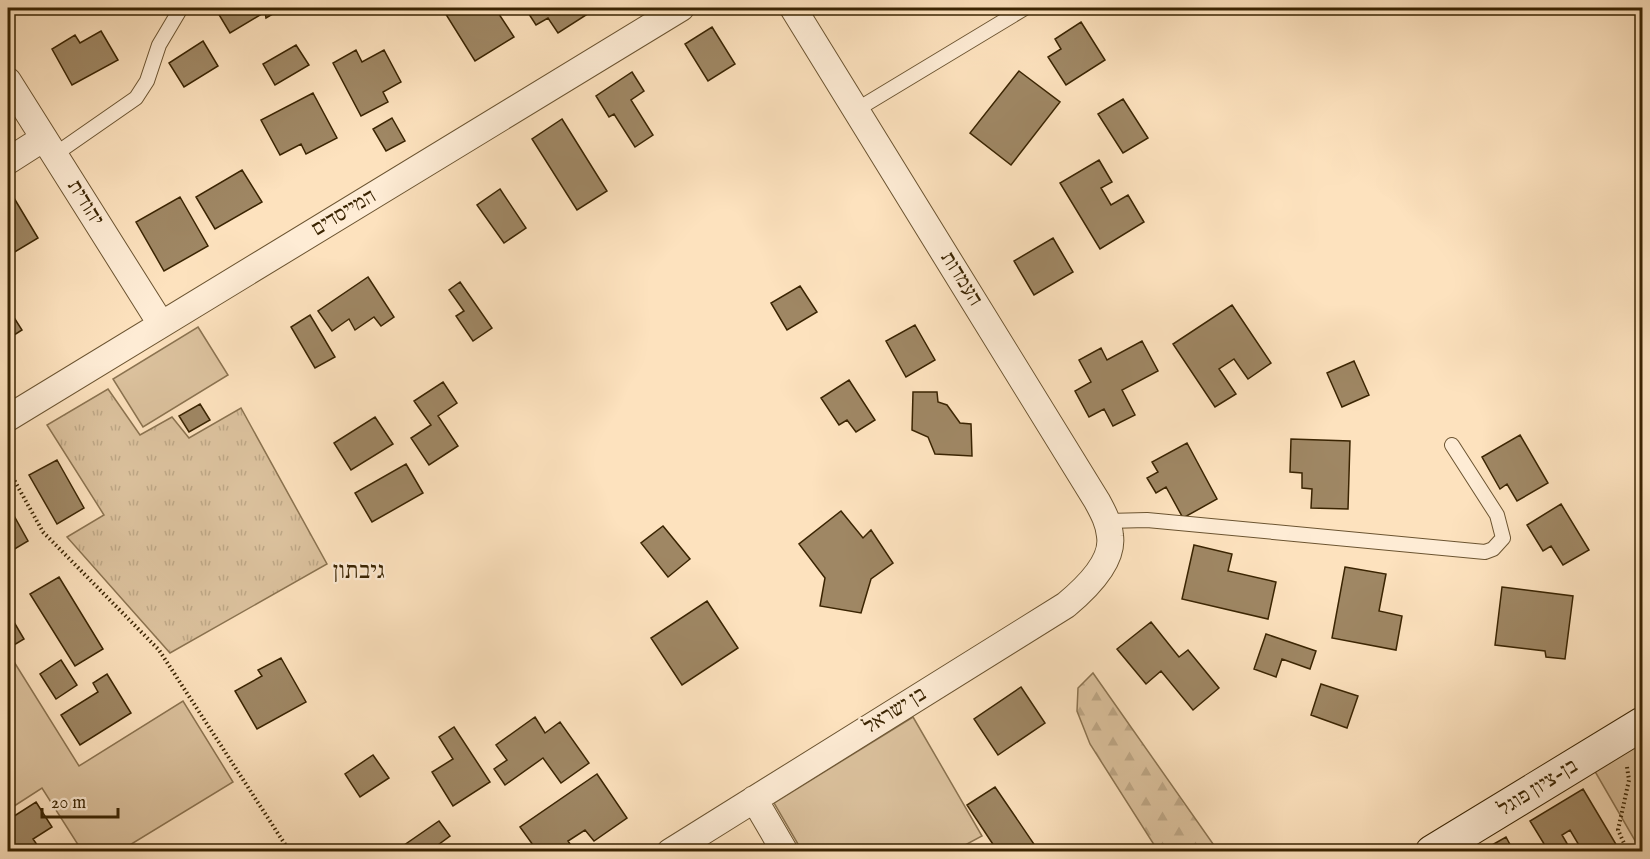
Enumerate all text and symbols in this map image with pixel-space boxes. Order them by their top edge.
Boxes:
street label: יהודית [60,175,110,231]
street label: המייסדים [307,183,381,243]
street label: העמדות [934,247,988,311]
district label: גיבתון [333,556,385,587]
street label: בן ישראל [858,681,932,741]
street label: בן-ציון פוגל [1493,753,1583,823]
scale bar [42,781,118,819]
text: 20 m [51,792,86,815]

